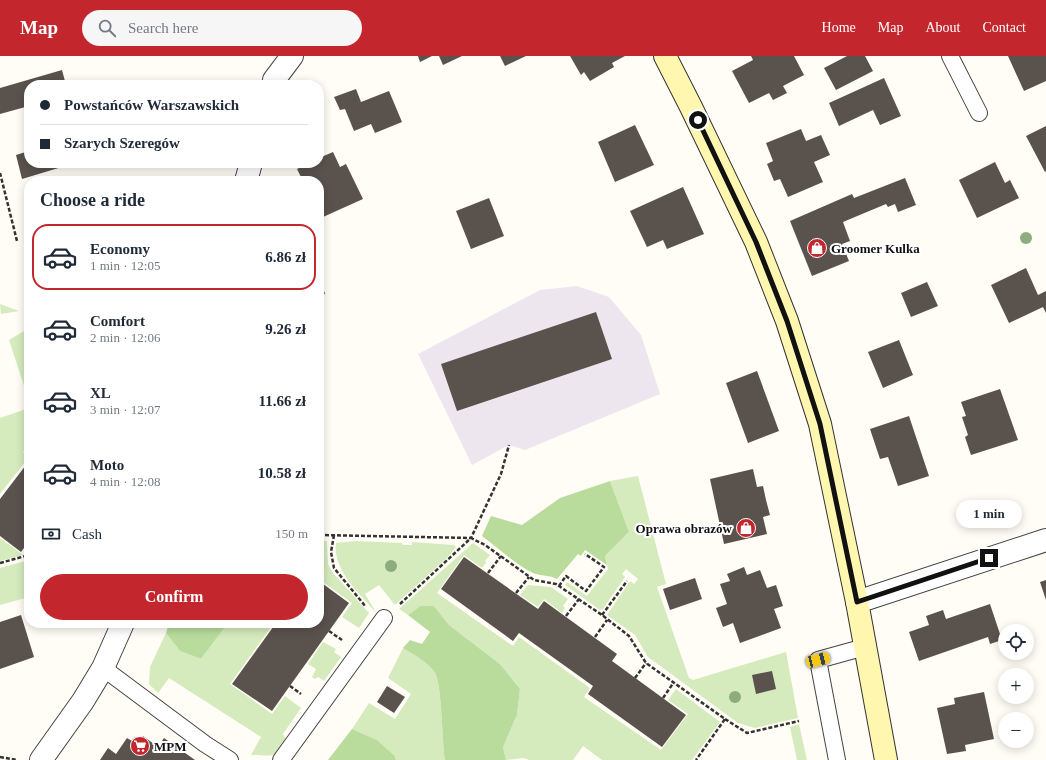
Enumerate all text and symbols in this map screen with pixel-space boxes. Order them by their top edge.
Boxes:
search box [82,10,362,46]
text: Map [20,17,58,38]
icon: search [96,17,118,39]
text: Search here [128,20,198,36]
text: Home [822,20,856,35]
text: Map [878,20,903,35]
text: About [925,20,960,35]
text: Contact [982,20,1026,35]
text: Powstańców Warszawskich [64,97,239,113]
route start [689,111,707,129]
text: Szarych Szeregów [64,135,180,151]
text: Choose a ride [40,190,145,210]
shop icon: Groomer Kulka [806,237,828,259]
icon: car [42,239,78,275]
text: Economy [90,241,150,257]
place label: Groomer Kulka [831,241,920,256]
text: 6.86 zł [265,249,306,265]
text: 1 min · 12:05 [90,258,160,273]
icon: car [42,311,78,347]
text: Comfort [90,313,145,329]
text: 9.26 zł [265,321,306,337]
text: 2 min · 12:06 [90,330,160,345]
icon: car [42,383,78,419]
text: XL [90,385,111,401]
text: 11.66 zł [259,393,306,409]
text: 3 min · 12:07 [90,402,160,417]
icon: car [42,455,78,491]
text: Moto [90,457,124,473]
text: 10.58 zł [258,465,306,481]
text: 4 min · 12:08 [90,474,160,489]
callout: 1 min [956,500,1022,528]
text: 1 min [973,506,1005,521]
shop icon: Oprawa obrazów [735,517,757,539]
place label: Oprawa obrazów [636,521,733,536]
icon: cash [40,523,62,545]
text: Cash [72,526,102,542]
text: 150 m [275,526,308,541]
route end [980,549,998,567]
button: Confirm [40,574,308,620]
map controls [998,624,1034,748]
button: locate [998,624,1034,660]
car [805,651,831,669]
button: + [998,668,1034,704]
button: − [998,712,1034,748]
supermarket icon: MPM [129,735,151,757]
place label: MPM [154,739,186,754]

